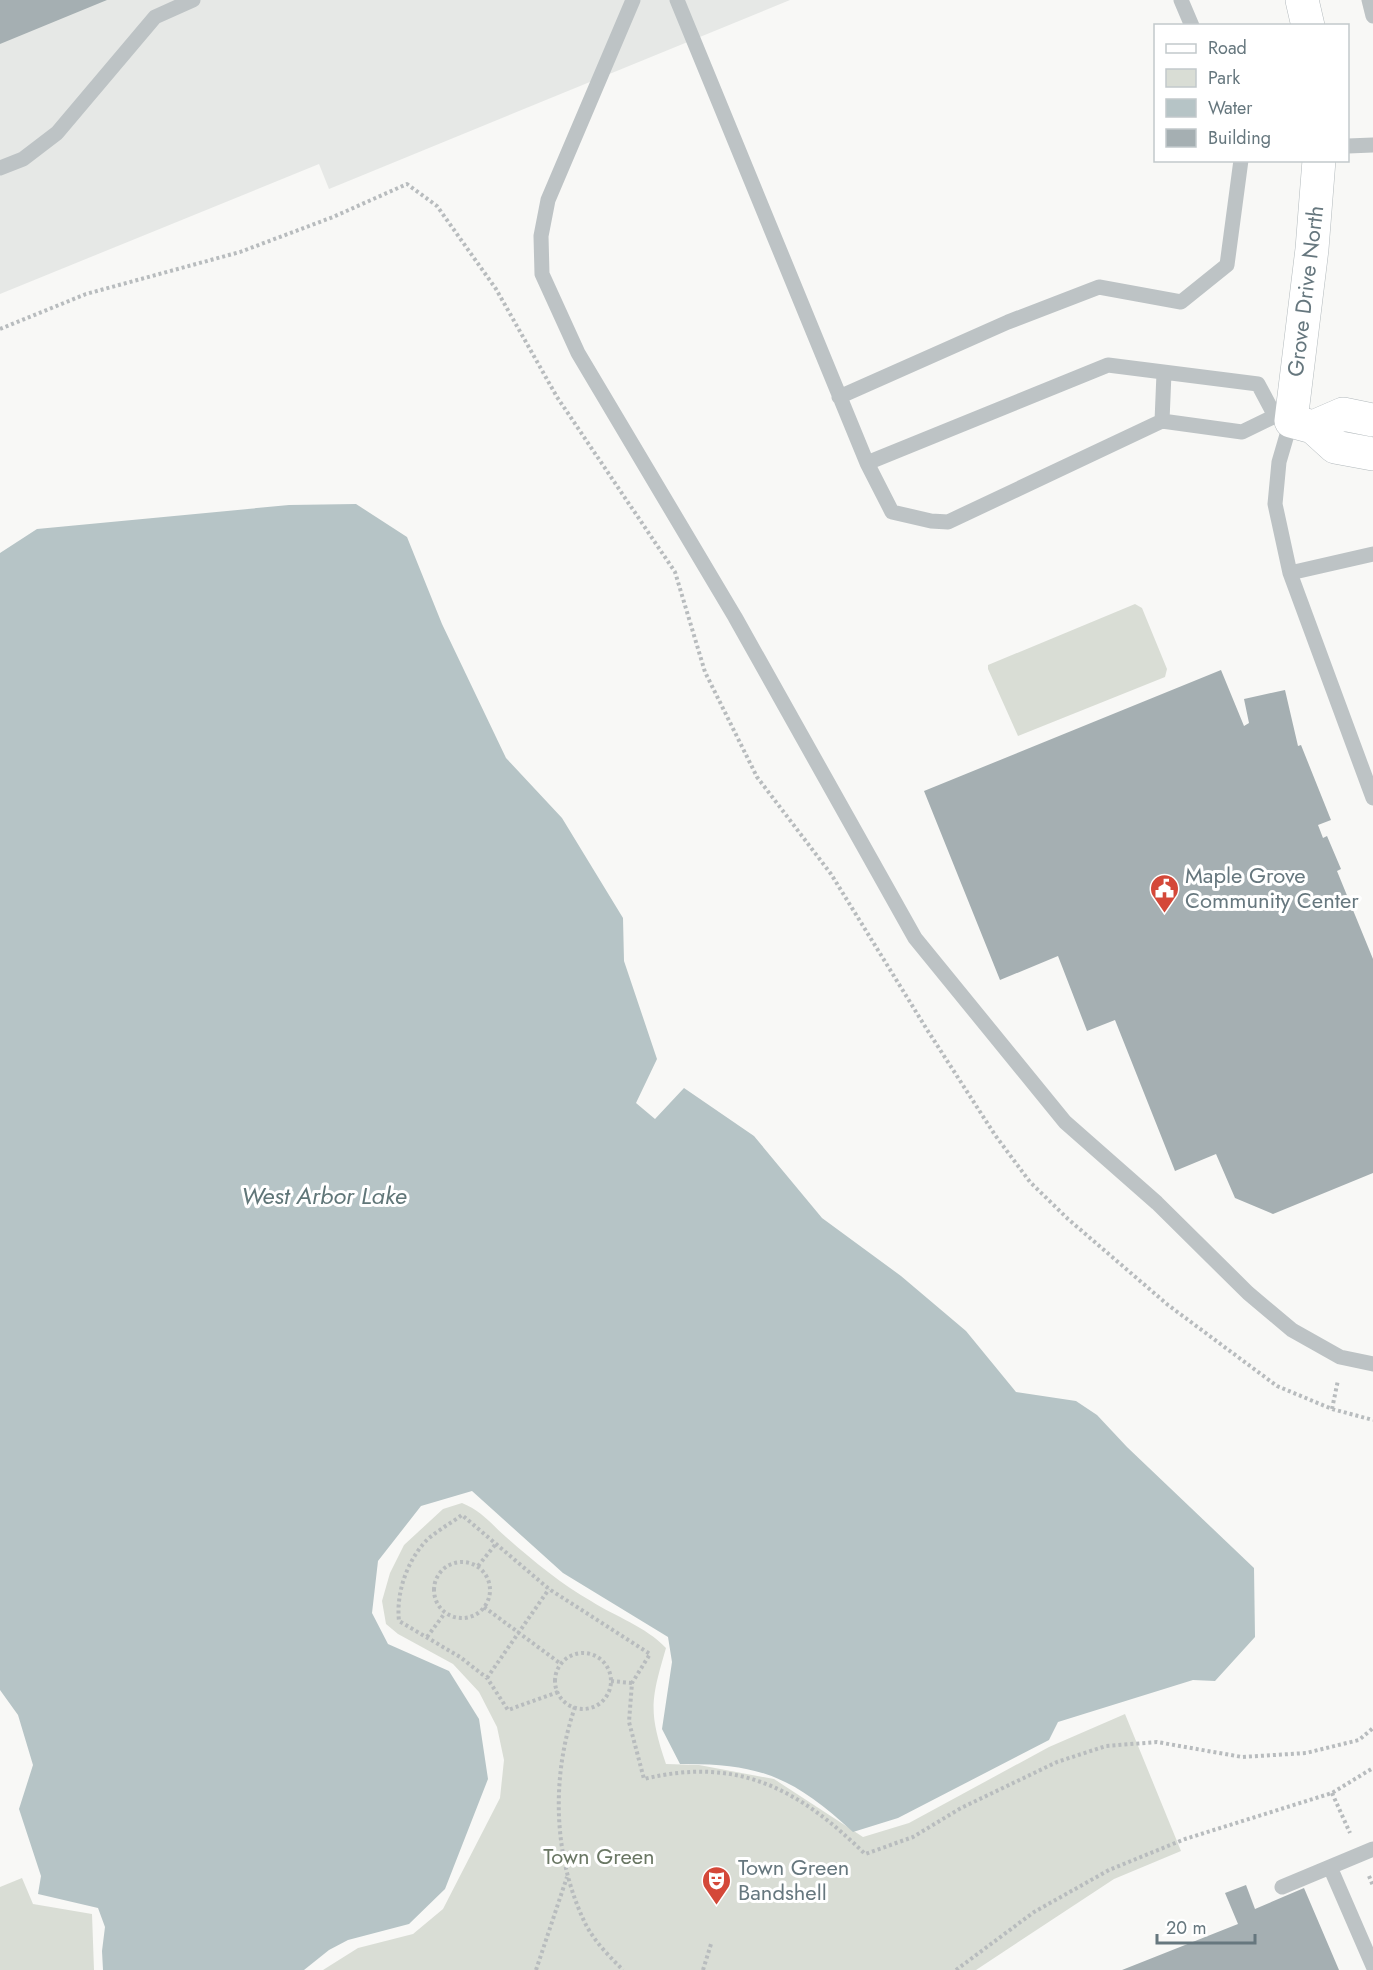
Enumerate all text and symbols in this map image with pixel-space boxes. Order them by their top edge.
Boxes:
legend [1154,24,1349,162]
text: Road [1208,35,1247,61]
text: Park [1208,65,1240,91]
text: Water [1208,95,1253,121]
text: Building [1208,125,1271,151]
street label: Grove Drive North [1279,204,1331,378]
place label: Maple Grove Community Center [1185,859,1359,916]
public building icon: Maple Grove Community Center [1148,872,1180,914]
water label: West Arbor Lake [241,1178,407,1213]
park label: Town Green [543,1840,655,1872]
place label: Town Green Bandshell [738,1851,849,1908]
theatre icon: Town Green Bandshell [701,1864,733,1906]
scale bar [1157,1907,1254,1945]
text: 20 m [1166,1915,1206,1941]

